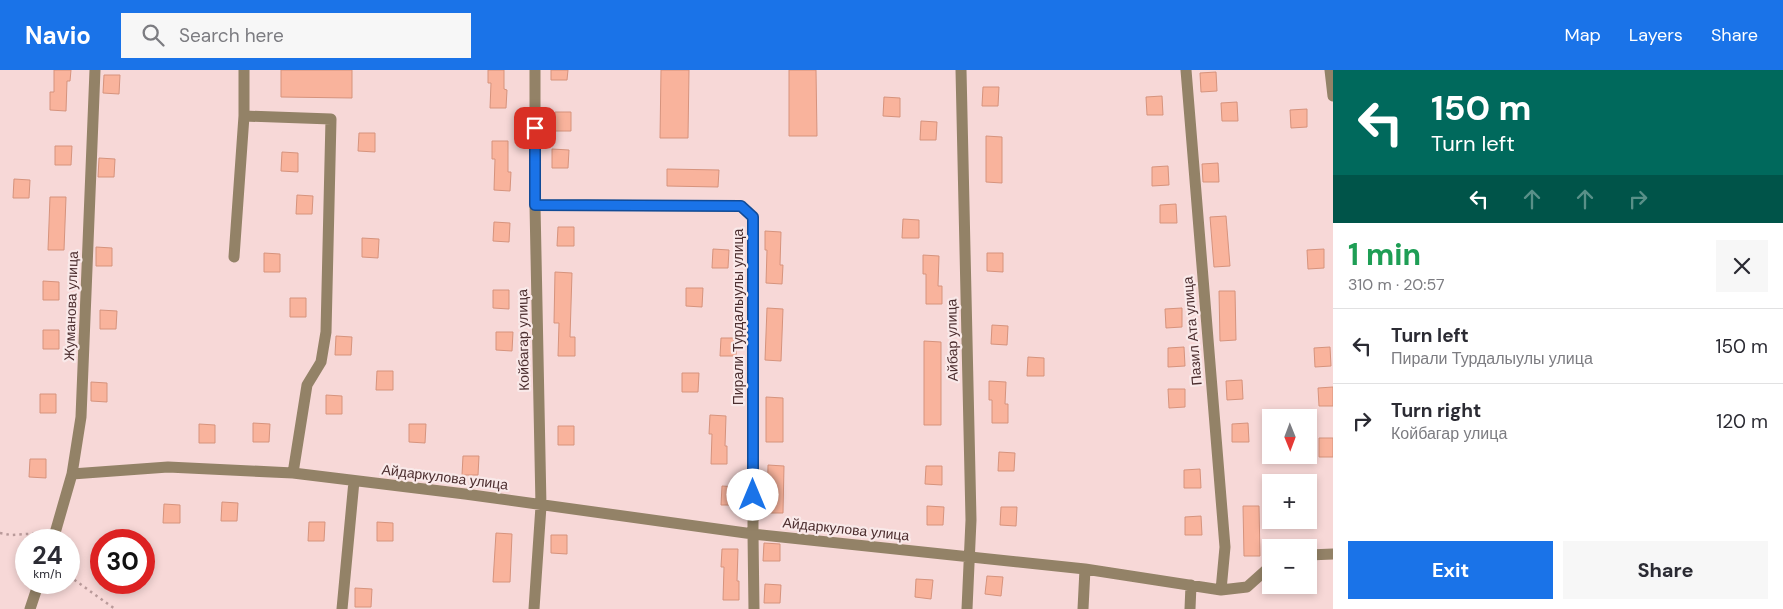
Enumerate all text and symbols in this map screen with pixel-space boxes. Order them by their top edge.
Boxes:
search box [121,13,471,58]
text: Navio [25,20,91,51]
icon: search [139,21,167,49]
text: Search here [179,23,284,48]
text: Map [1565,23,1601,47]
text: Layers [1629,23,1683,47]
text: Share [1711,23,1758,47]
text: 150 m [1431,85,1531,131]
icon: left [1348,90,1413,155]
pin [514,107,556,149]
icon: arrive [521,114,549,142]
text: Turn left [1431,129,1515,158]
icon: left [1465,185,1493,213]
icon: ahead [1518,185,1546,213]
icon: ahead [1571,185,1599,213]
icon: right [1624,185,1652,213]
street label: Пирали Турдалыулы улица [729,229,747,405]
text: 1 min [1348,235,1421,274]
button: close [1716,240,1768,292]
street label: Жуманова улица [60,251,82,361]
text: 310 m · 20:57 [1348,274,1445,295]
street label: Пазил Ата улица [1178,276,1206,386]
street label: Койбагар улица [513,289,533,391]
street label: Айбар улица [942,298,962,381]
text: Turn left [1391,323,1469,348]
icon: left [1348,332,1376,360]
text: 150 m [1716,334,1768,359]
text: Пирали Турдалыулы улица [1391,348,1593,369]
text: Turn right [1391,398,1481,423]
icon: right [1348,407,1376,435]
north arrow [1262,409,1318,464]
map controls [1262,409,1317,594]
text: 120 m [1716,409,1768,434]
text: Койбагар улица [1391,423,1507,444]
street label: Айдаркулова улица [381,460,509,494]
position arrow [726,468,778,520]
button: + [1262,474,1317,529]
street label: Айдаркулова улица [782,513,910,545]
speed limit sign: 30 [90,529,155,594]
text: 24 [32,539,63,572]
button: − [1262,539,1317,594]
button: Exit [1348,541,1553,599]
button: Share [1563,541,1768,599]
text: km/h [33,566,62,582]

